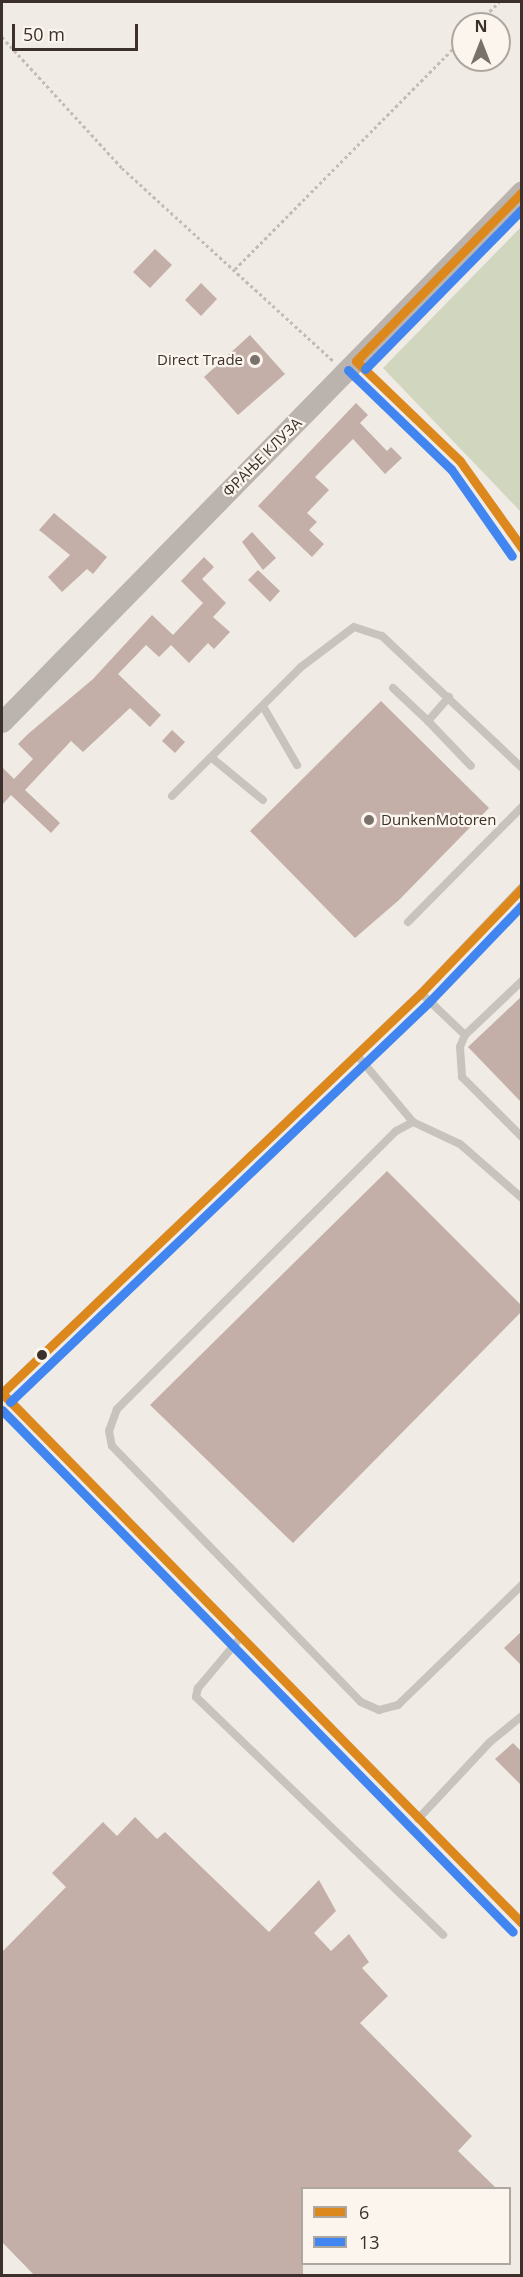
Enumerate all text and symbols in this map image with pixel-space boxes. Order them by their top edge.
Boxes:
scale bar [15,12,141,50]
north arrow [451,12,511,72]
text: N [474,15,488,37]
text: 50 m [23,22,65,46]
place label: Direct Trade [157,351,243,369]
marker: Direct Trade [248,353,262,367]
street label: ФРАЊЕ КЛУЗА [219,414,305,500]
place label: DunkenMotoren [381,811,496,829]
marker: DunkenMotoren [362,813,376,827]
unlabelled marker [36,1349,48,1361]
legend [301,2187,511,2265]
text: 6 [359,2200,369,2224]
text: 13 [359,2230,380,2254]

